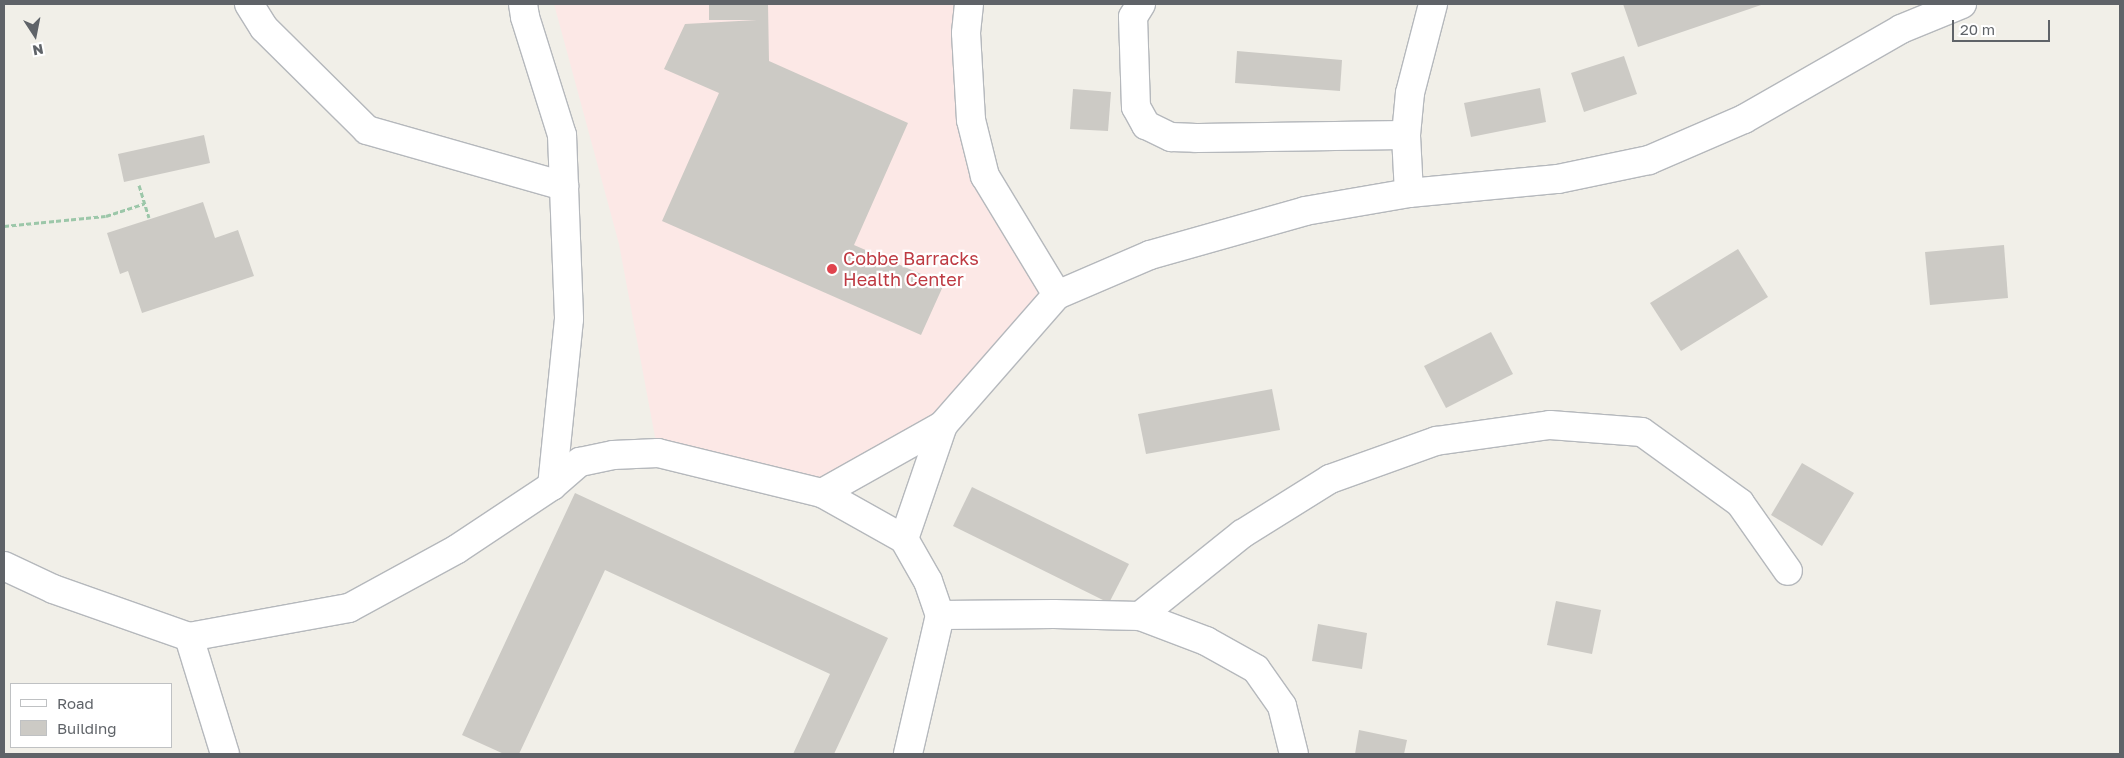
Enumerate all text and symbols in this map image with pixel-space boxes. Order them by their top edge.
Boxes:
north arrow [10,10,60,60]
scale bar [1954,10,2052,42]
text: 20 m [1960,20,1995,38]
text: N [31,41,45,60]
place label: Cobbe Barracks Health Center [843,248,979,290]
marker: Cobbe Barracks Health Center [825,262,839,276]
legend [10,683,172,748]
text: Road [57,694,94,712]
text: Building [57,719,117,737]

